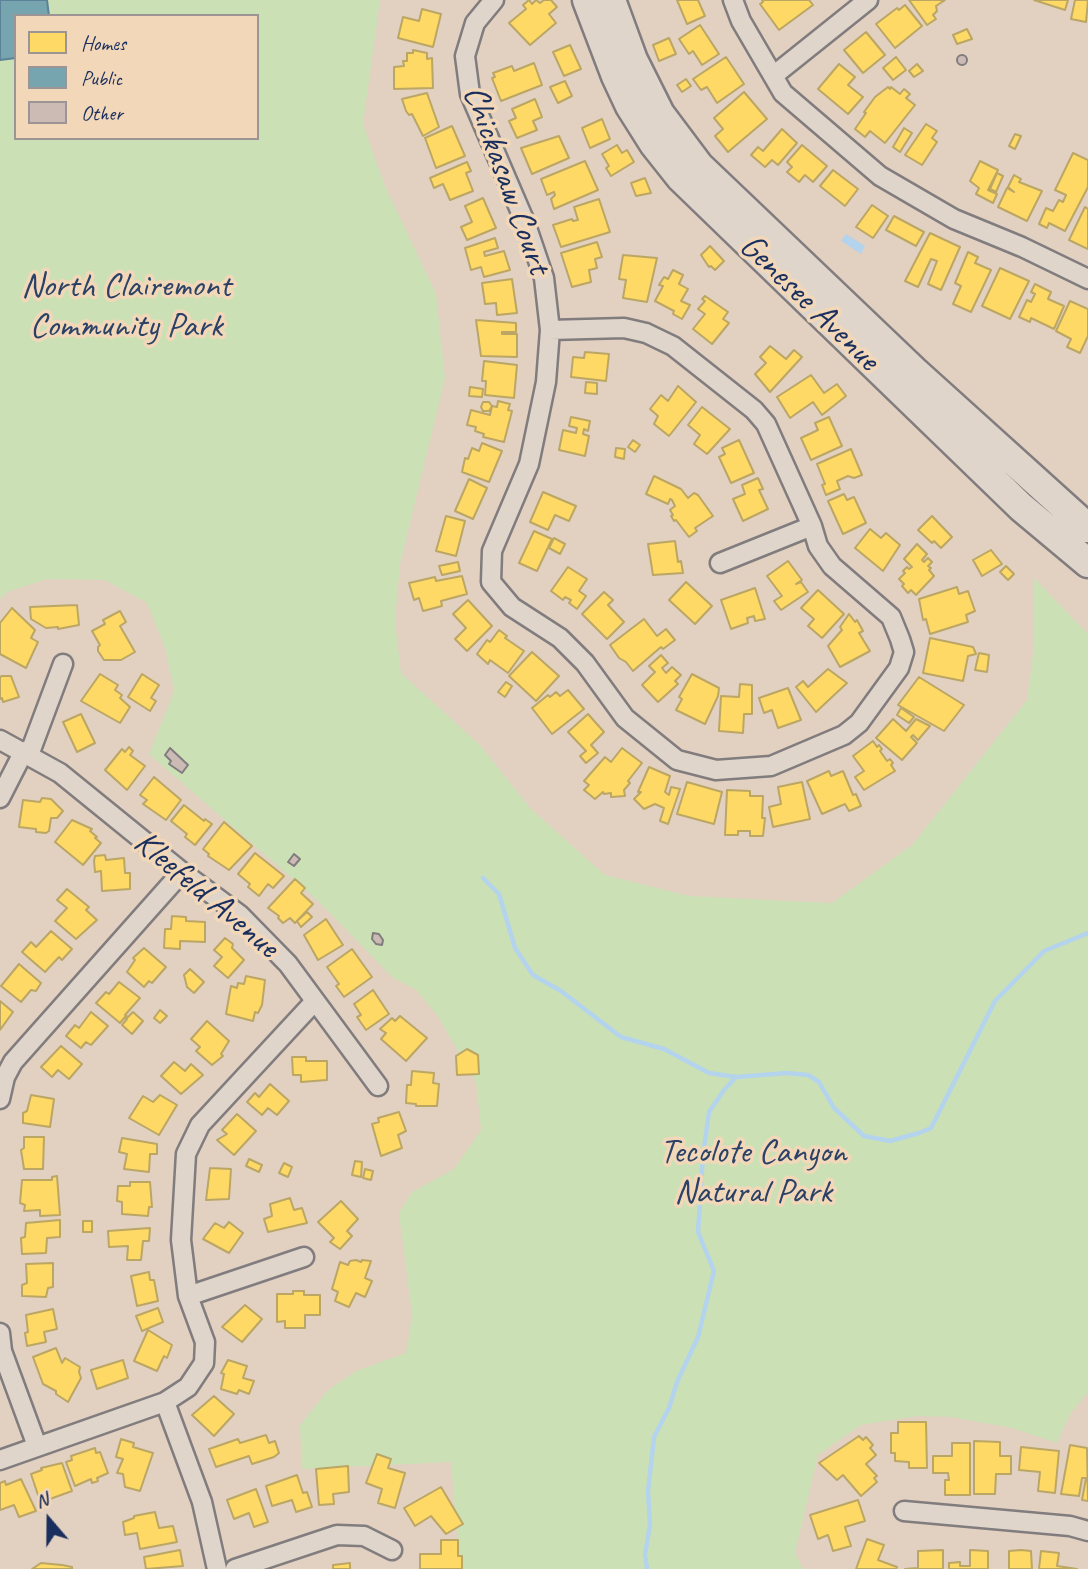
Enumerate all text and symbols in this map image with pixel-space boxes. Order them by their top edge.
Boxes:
legend [14,14,259,140]
text: Homes [81,30,126,56]
text: Public [81,65,122,91]
street label: Chickasaw Court [453,80,559,280]
text: Other [81,100,123,126]
street label: Genesee Avenue [730,226,888,380]
park label: North Clairemont Community Park [21,266,231,348]
street label: Kleefeld Avenue [125,822,287,968]
park label: Tecolote Canyon Natural Park [660,1132,846,1214]
north arrow [14,1485,84,1555]
text: N [32,1487,51,1514]

